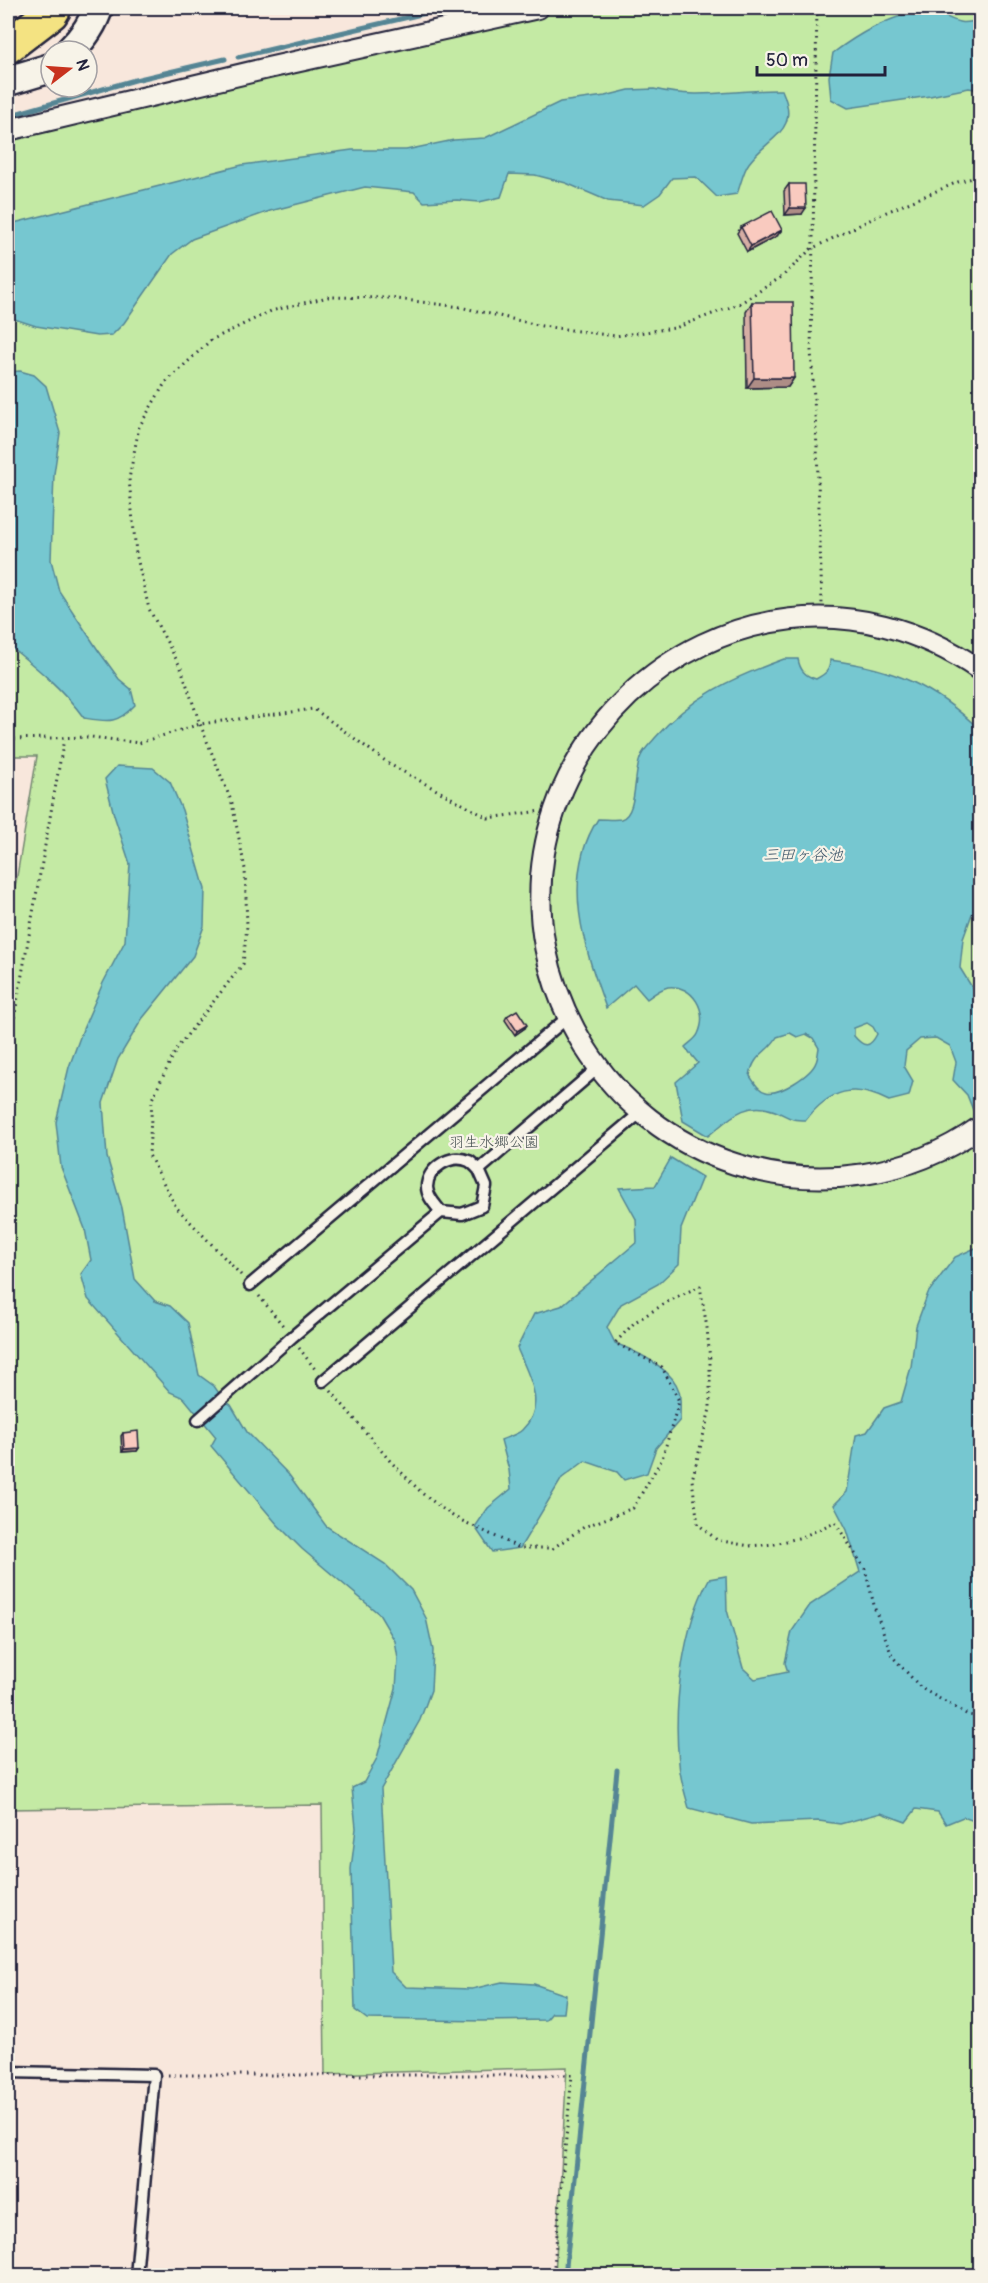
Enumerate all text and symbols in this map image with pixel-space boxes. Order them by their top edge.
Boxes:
north arrow [39,39,99,99]
scale bar [757,39,884,77]
text: 50 m [766,49,808,72]
text: N [71,57,94,73]
water label: 三田ヶ谷池 [763,845,844,865]
park label: 羽生水郷公園 [449,1133,539,1152]

